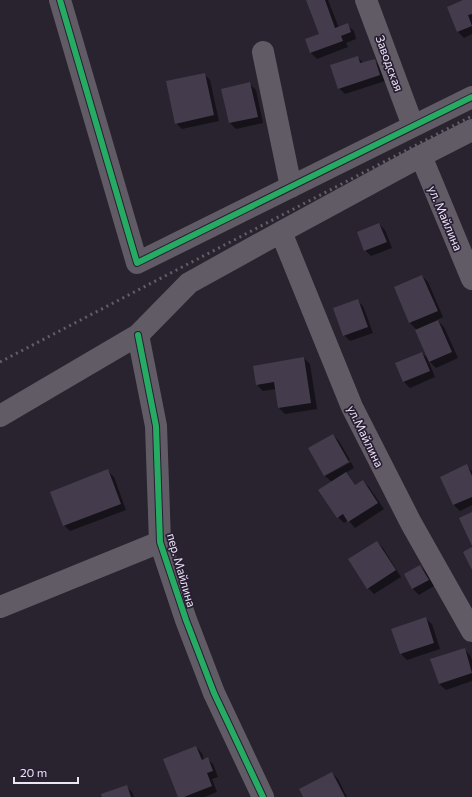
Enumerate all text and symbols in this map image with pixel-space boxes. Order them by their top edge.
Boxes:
street label: Заводская [373,33,407,93]
street label: ул. Майлина [426,183,466,253]
street label: ул.Майлина [345,403,387,469]
street label: пер. Майлина [165,531,199,609]
scale bar [14,759,78,785]
text: 20 m [20,765,47,779]

